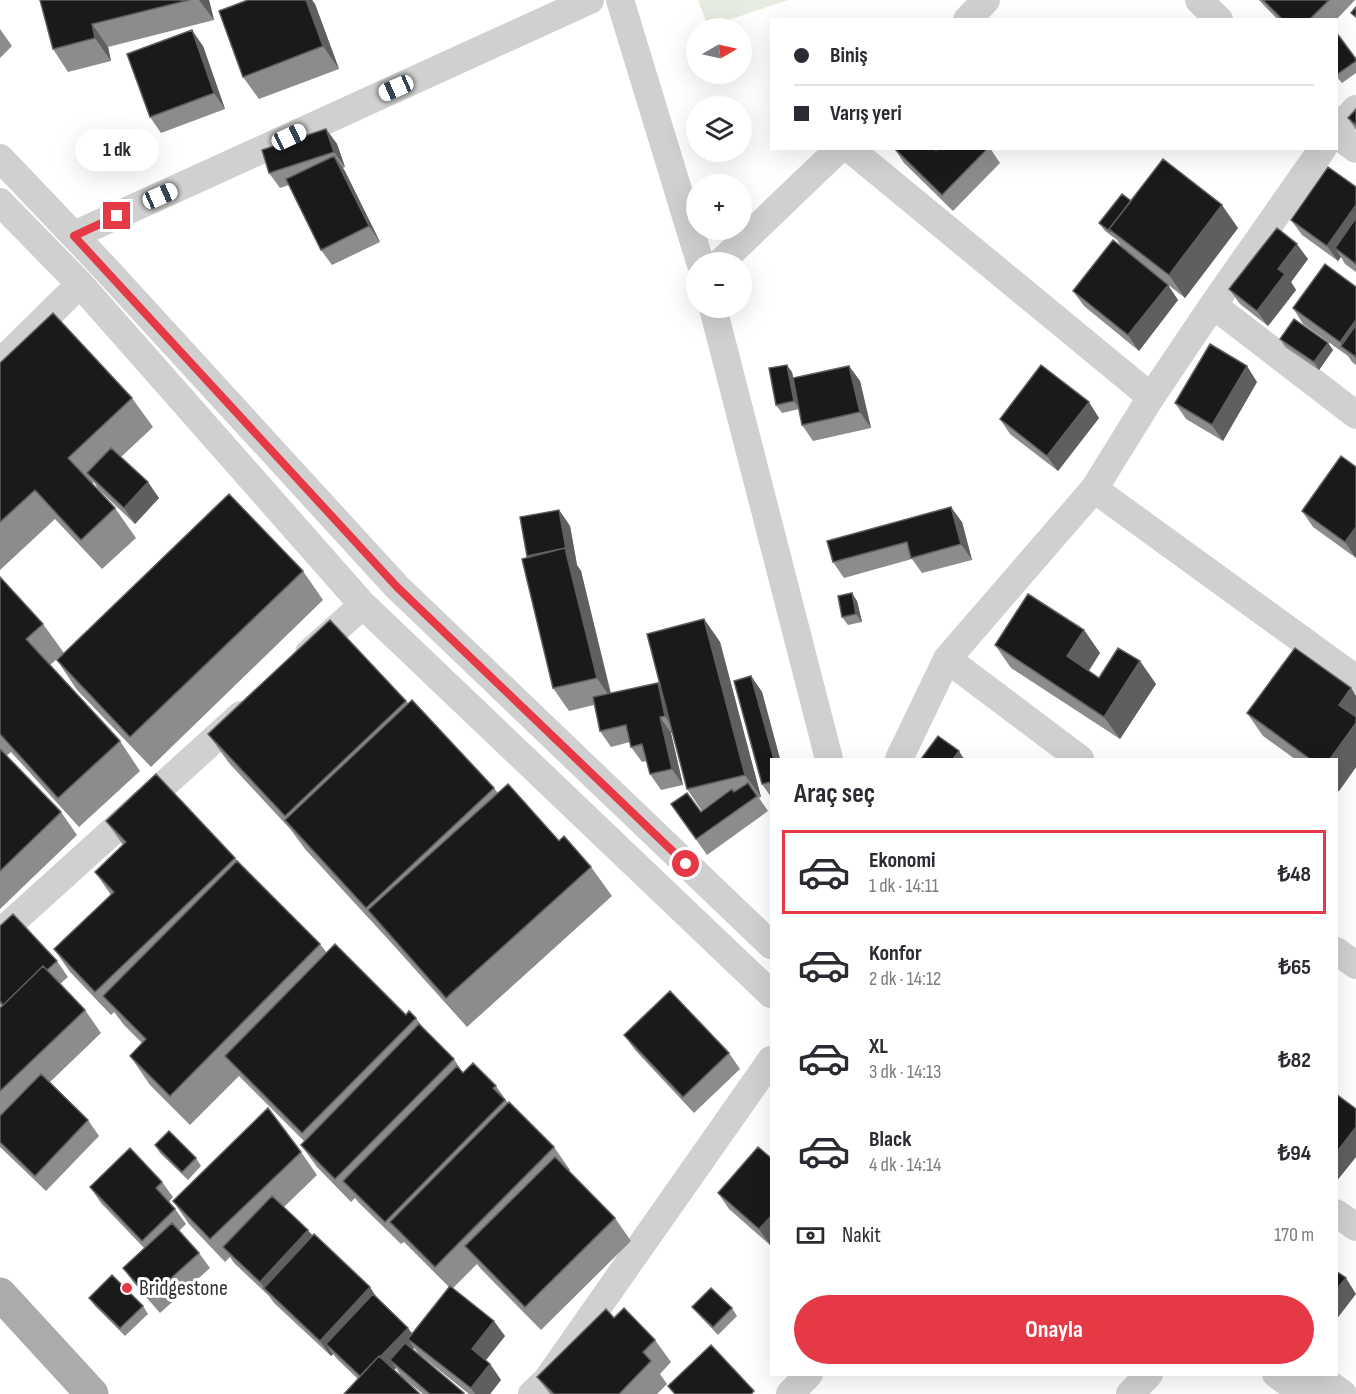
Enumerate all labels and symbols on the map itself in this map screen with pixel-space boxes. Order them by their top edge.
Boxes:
north arrow [686,18,752,84]
car [376,72,416,104]
car [269,121,309,153]
callout: 1 dk [75,129,159,171]
car [140,180,180,212]
route end [103,202,130,229]
route start [672,850,699,877]
place label: Bridgestone [139,1275,228,1302]
marker: Bridgestone [120,1281,134,1295]

